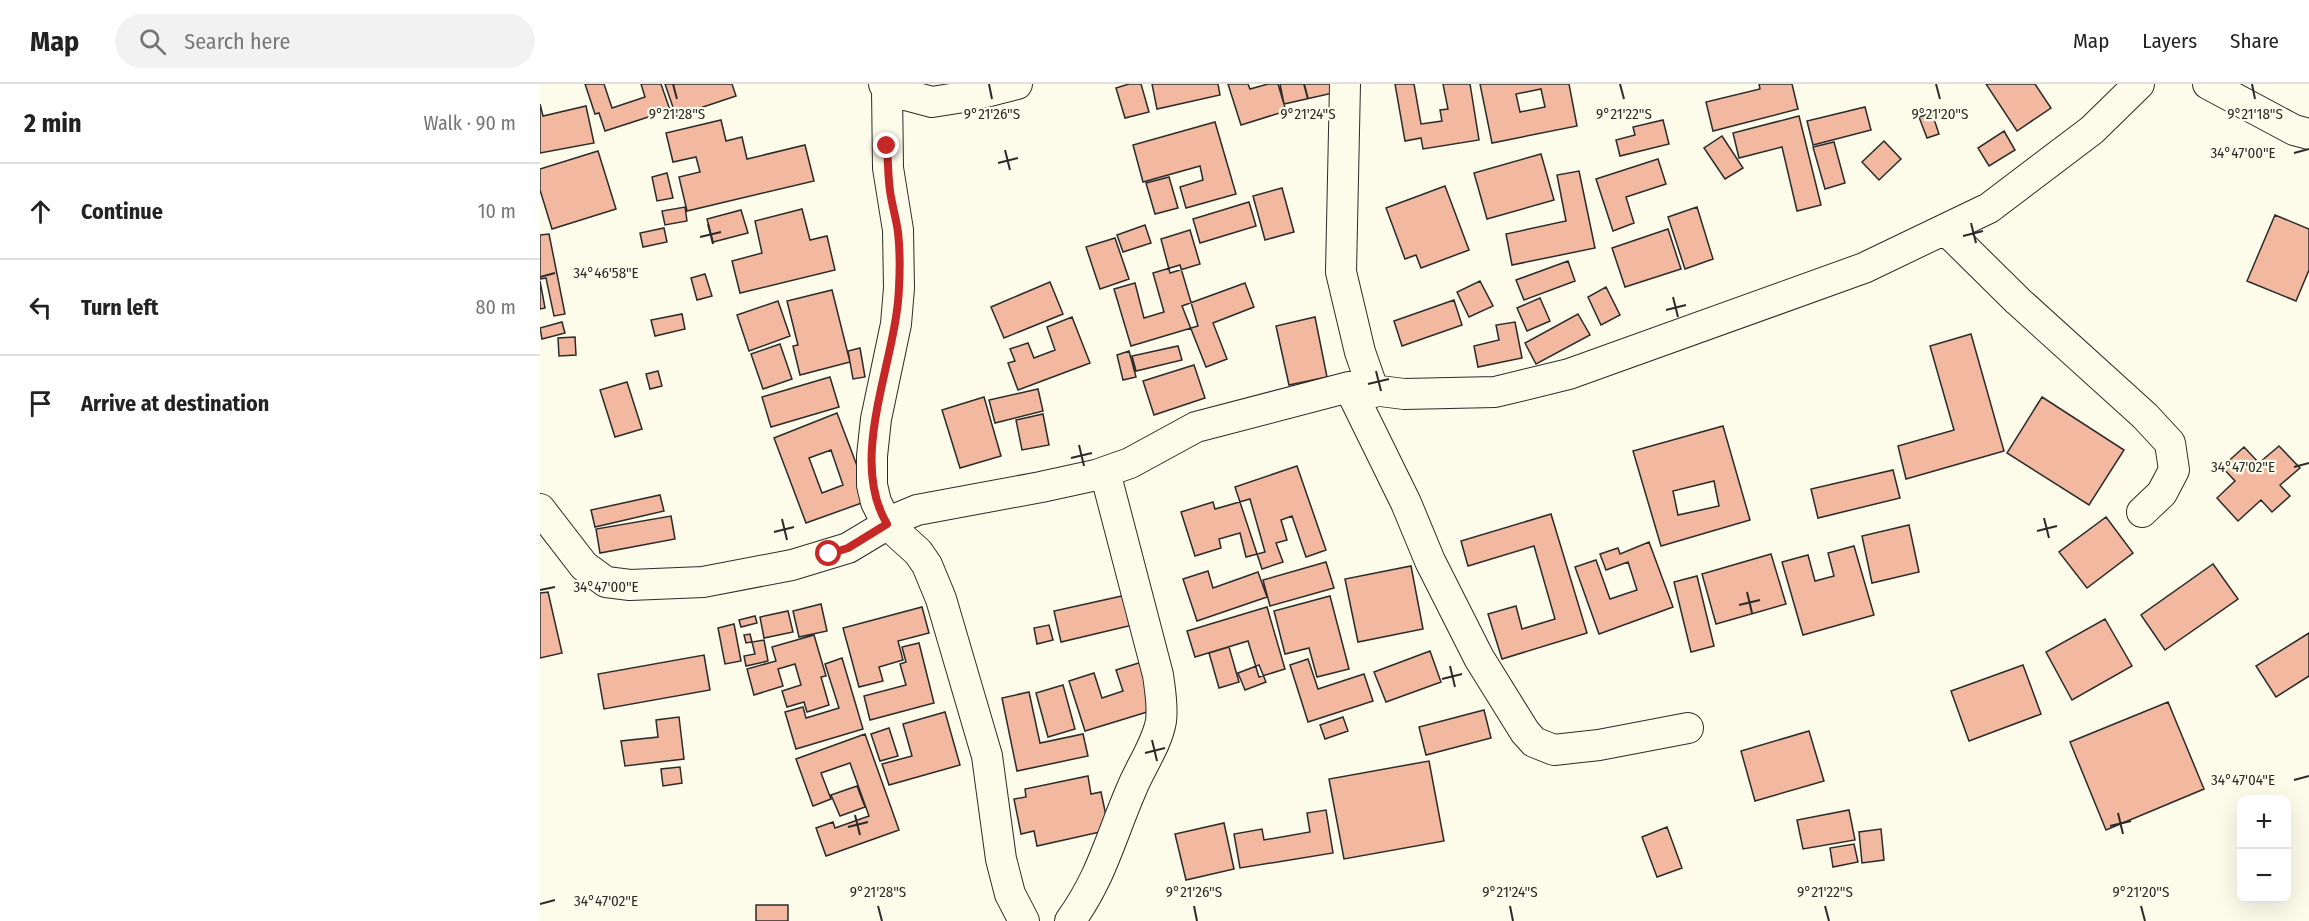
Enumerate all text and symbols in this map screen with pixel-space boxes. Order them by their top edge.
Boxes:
search box [115,14,535,68]
text: Map [30,25,79,58]
icon: search [136,25,169,58]
text: Search here [184,28,290,55]
text: Map [2073,28,2109,54]
text: Layers [2142,28,2197,54]
text: Share [2230,28,2279,54]
text: 9°21'28"S [649,105,705,123]
text: 9°21'26"S [964,105,1020,123]
text: 9°21'24"S [1280,105,1336,123]
text: 9°21'22"S [1596,105,1652,123]
text: 9°21'20"S [1912,105,1968,123]
text: 9°21'18"S [2227,105,2283,123]
text: 2 min [24,108,82,139]
text: Walk · 90 m [424,111,516,135]
route end [873,132,899,158]
text: 34°47'00"E [2210,144,2276,162]
icon: ahead [24,195,57,228]
text: Continue [81,198,163,225]
text: 10 m [478,199,516,223]
text: 34°46'58"E [573,264,639,282]
icon: left [24,291,57,324]
text: Turn left [81,294,159,321]
text: 80 m [476,295,516,319]
icon: arrive [24,387,57,420]
text: Arrive at destination [81,390,269,417]
text: 34°47'02"E [2211,458,2275,476]
route start [815,540,841,566]
text: 34°47'00"E [573,578,639,596]
text: 34°47'04"E [2211,771,2275,789]
map controls [2237,795,2291,903]
button: + [2237,795,2291,849]
button: − [2237,849,2291,903]
text: 9°21'28"S [850,883,906,901]
text: 9°21'26"S [1166,883,1222,901]
text: 9°21'24"S [1482,883,1538,901]
text: 9°21'22"S [1797,883,1853,901]
text: 9°21'20"S [2113,883,2169,901]
text: 34°47'02"E [574,892,638,910]

